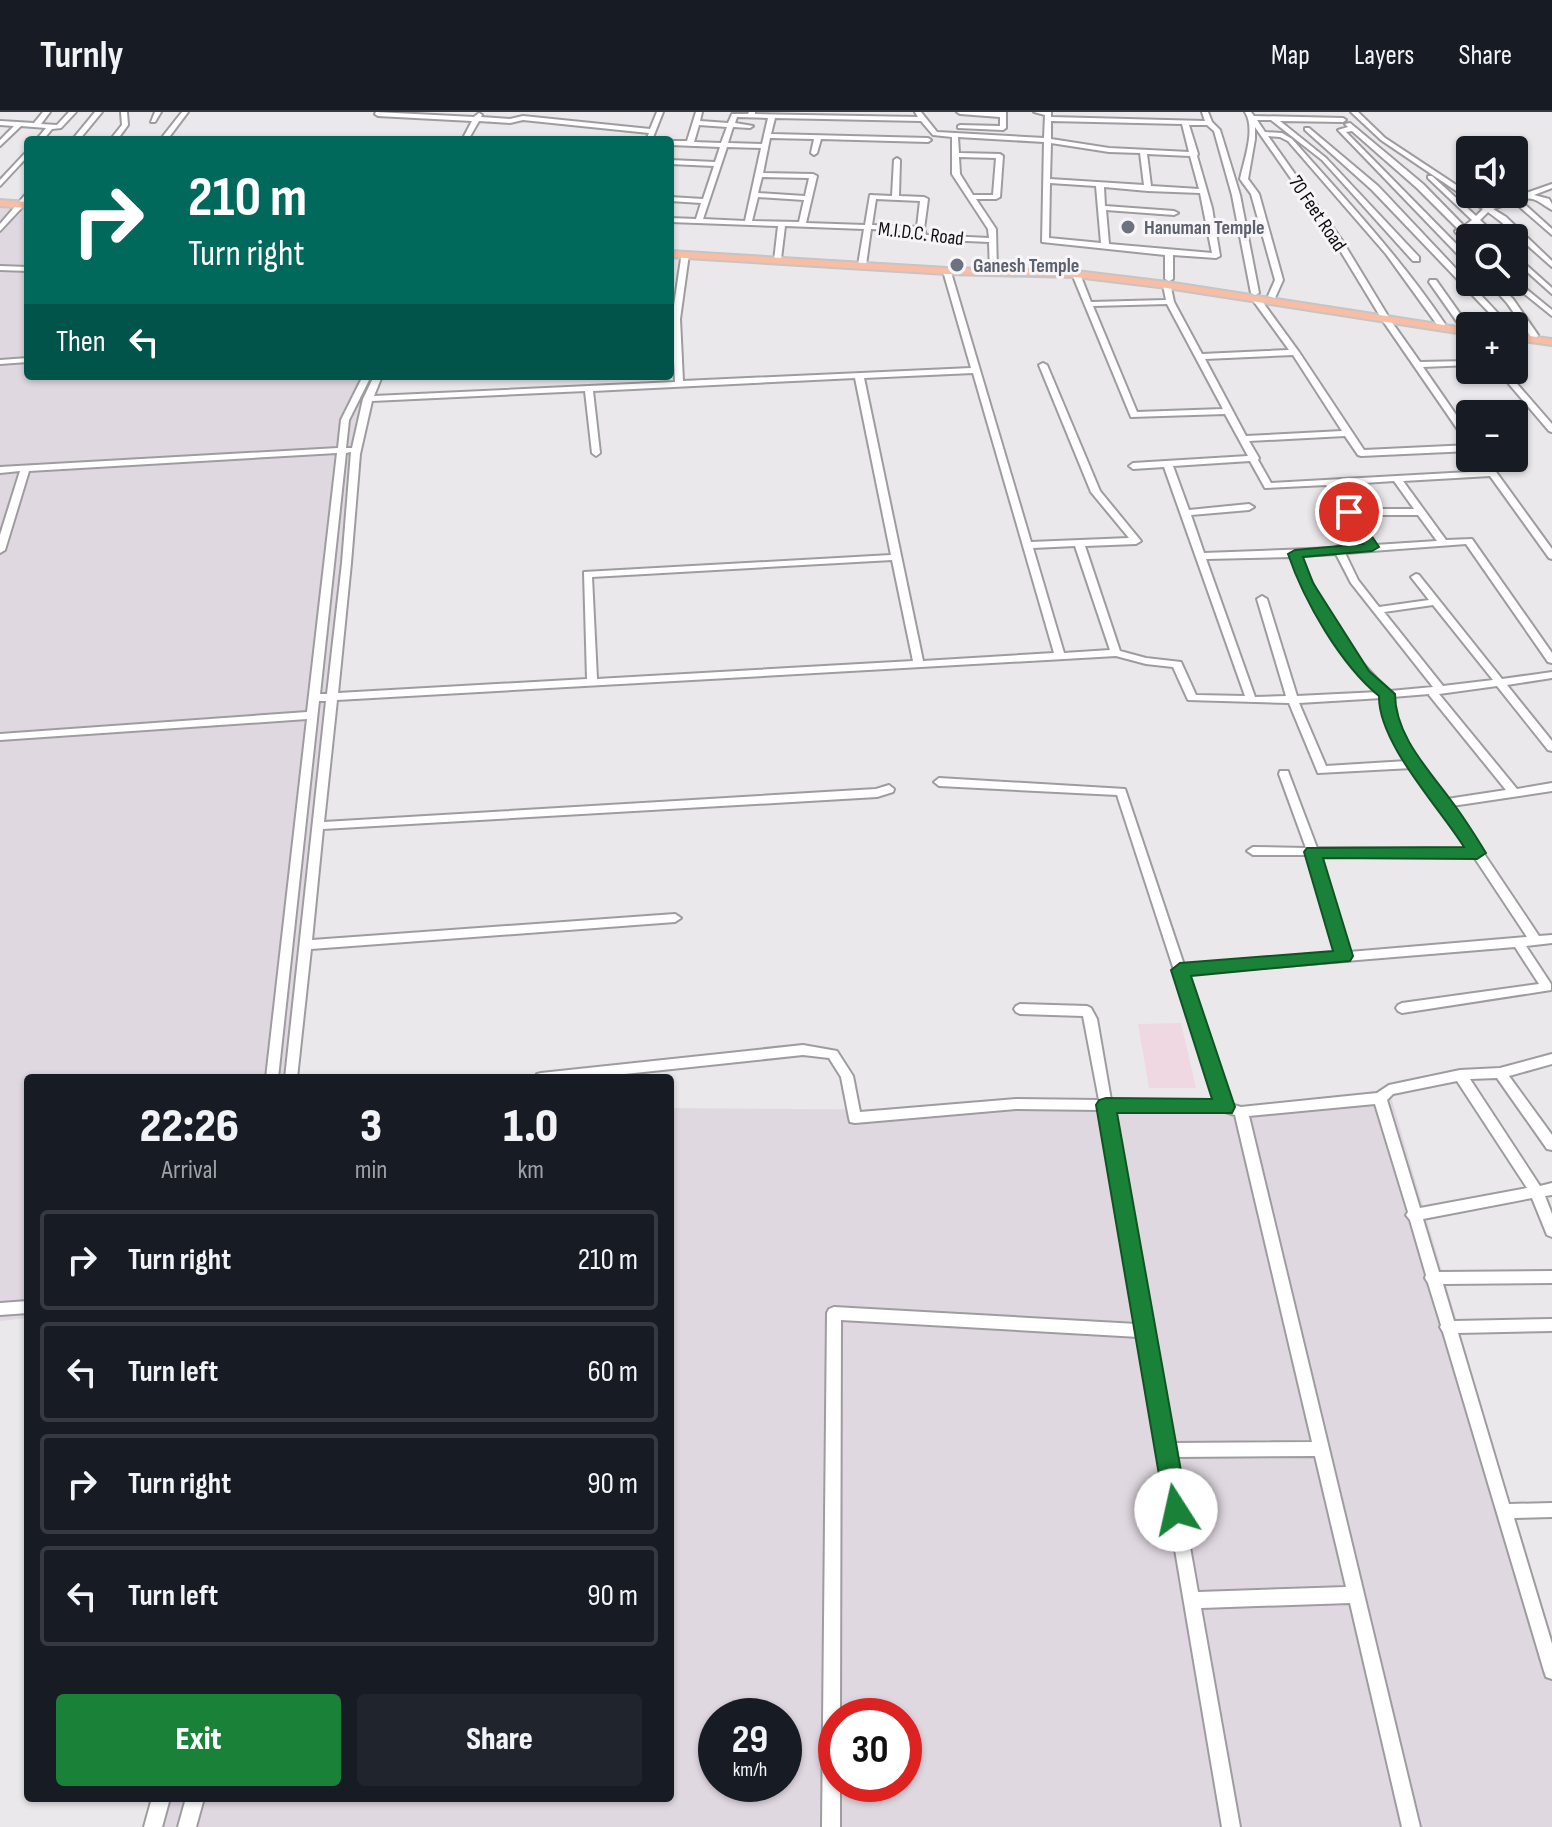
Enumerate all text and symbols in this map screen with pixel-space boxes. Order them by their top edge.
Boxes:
text: Turnly [40,33,123,78]
text: Map [1271,39,1310,72]
text: Layers [1354,39,1414,72]
text: Share [1458,39,1512,72]
map controls [1456,136,1528,472]
button: sound [1456,136,1528,208]
text: 210 m [188,165,307,232]
icon: right [56,168,160,272]
street label: 70 Feet Road [1283,171,1351,256]
place label: Hanuman Temple [1144,216,1265,240]
street label: M.I.D.C. Road [877,217,965,251]
marker: Hanuman Temple [1119,218,1137,236]
button: search [1456,224,1528,296]
text: Turn right [188,233,305,276]
place label: Ganesh Temple [973,254,1079,278]
marker: Ganesh Temple [948,256,966,274]
button: + [1456,312,1528,384]
icon: left [122,320,166,364]
text: Then [56,324,106,360]
button: − [1456,400,1528,472]
pin [1315,478,1383,546]
icon: arrive [1327,490,1371,534]
text: 22:26 [140,1098,239,1155]
text: 3 [360,1098,382,1155]
text: 1.0 [503,1098,558,1155]
text: Arrival [161,1155,217,1186]
text: min [355,1155,387,1186]
text: km [517,1155,544,1186]
icon: right [60,1238,104,1282]
text: Turn right [128,1242,231,1278]
text: 210 m [578,1242,638,1278]
icon: left [60,1350,104,1394]
text: Turn left [128,1354,218,1390]
text: 60 m [587,1354,638,1390]
icon: right [60,1462,104,1506]
text: Turn right [128,1466,231,1502]
text: 90 m [587,1466,638,1502]
position arrow [1134,1468,1218,1552]
icon: left [60,1574,104,1618]
text: Turn left [128,1578,218,1614]
text: 90 m [587,1578,638,1614]
button: Exit [56,1694,341,1786]
button: Share [357,1694,642,1786]
speed limit sign: 30 [818,1698,922,1802]
text: 29 [732,1716,768,1764]
text: km/h [733,1758,767,1782]

